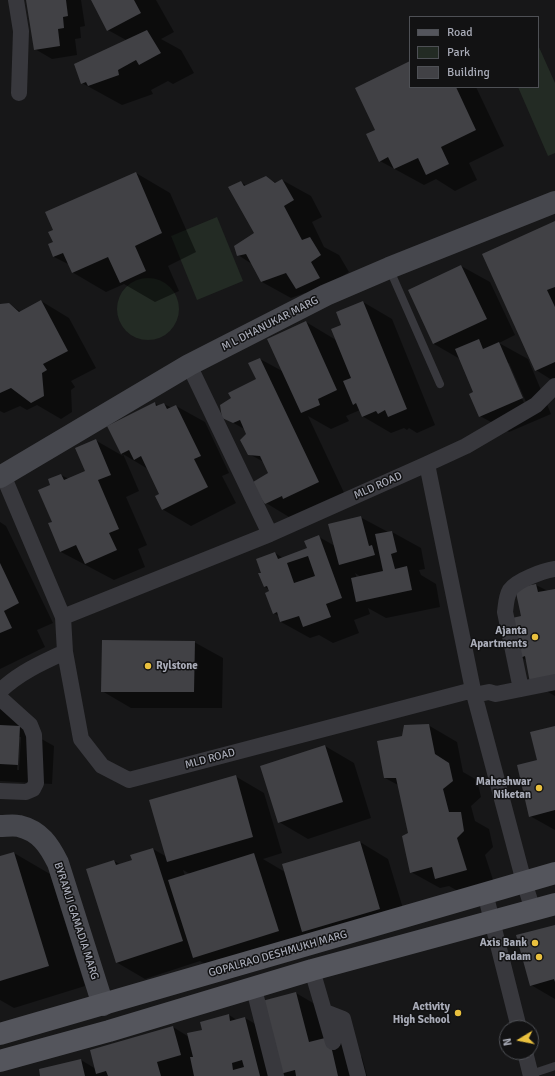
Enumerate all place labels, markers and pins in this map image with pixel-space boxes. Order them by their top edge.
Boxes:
place label: Ajanta Apartments [470,624,527,650]
marker: Ajanta Apartments [530,632,540,642]
place label: Rylstone [156,659,198,673]
marker: Rylstone [143,661,153,671]
place label: Maheshwar Niketan [476,775,531,801]
marker: Maheshwar Niketan [534,783,544,793]
place label: Axis Bank [480,936,527,950]
marker: Axis Bank [530,938,540,948]
place label: Padam [499,950,531,964]
marker: Padam [534,952,544,962]
place label: Activity High School [393,1000,450,1026]
marker: Activity High School [453,1008,463,1018]

